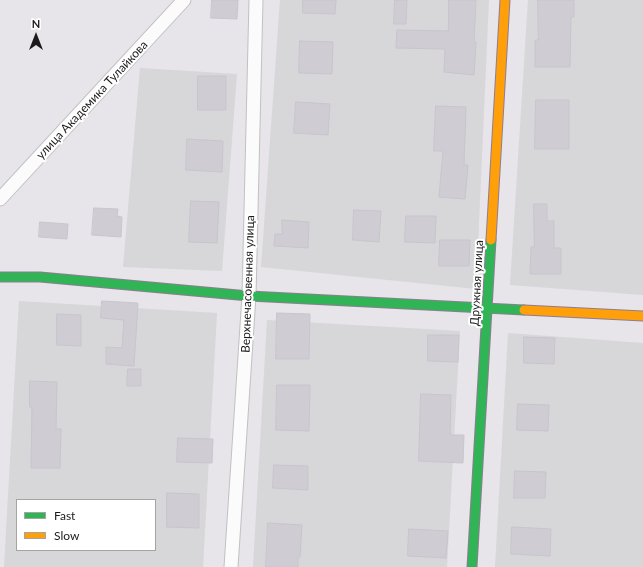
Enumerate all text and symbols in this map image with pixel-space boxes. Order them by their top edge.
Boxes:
north arrow [16,16,56,56]
text: N [32,17,40,30]
street label: улица Академика Тулайкова [33,38,151,162]
street label: Верхнечасовенная улица [238,215,258,353]
street label: Дружная улица [468,240,486,326]
legend [16,499,156,551]
text: Fast [54,508,75,523]
text: Slow [54,528,79,543]

